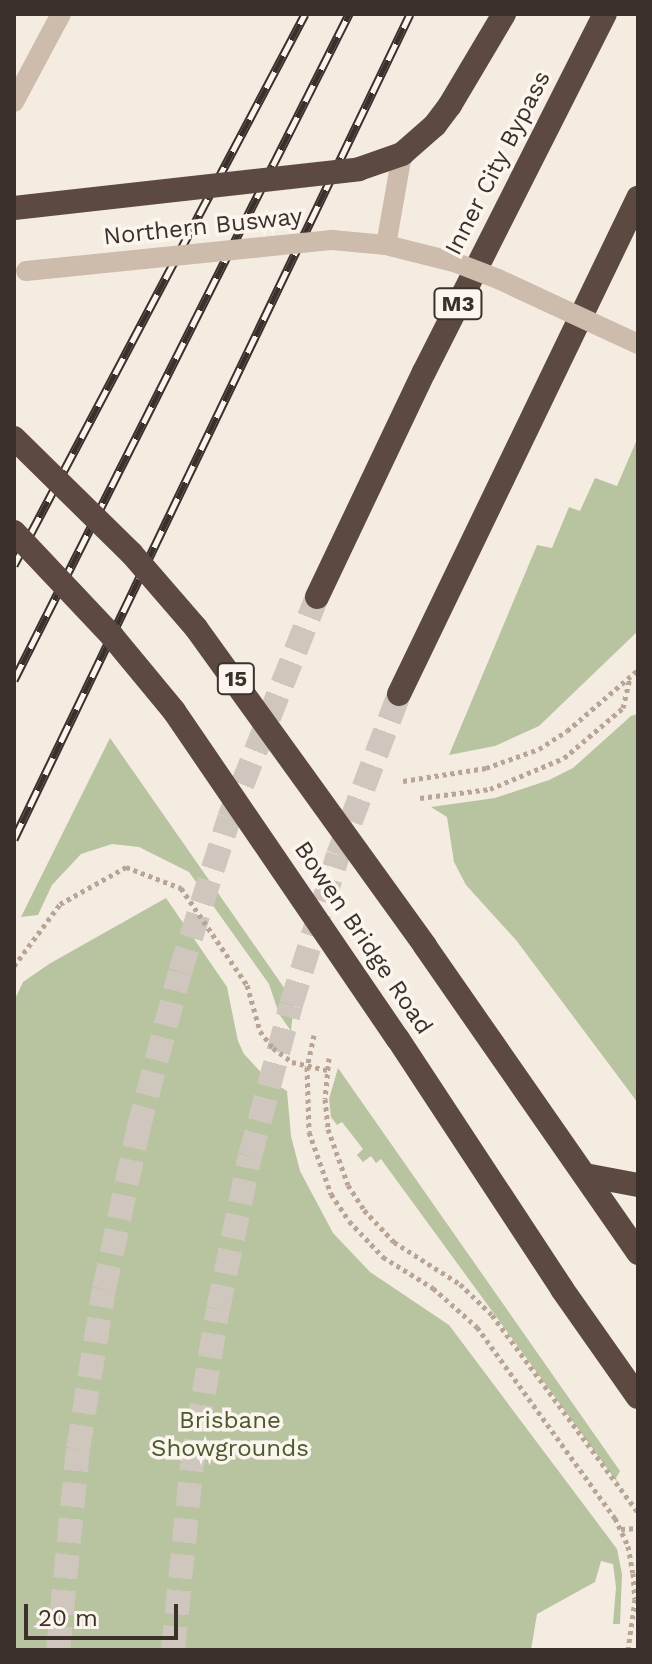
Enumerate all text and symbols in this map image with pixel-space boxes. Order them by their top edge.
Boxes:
street label: Inner City Bypass [439,66,557,260]
street label: Northern Busway [102,202,304,252]
road number: M3 [432,286,484,322]
road number: 15 [216,661,256,697]
street label: Bowen Bridge Road [288,836,438,1040]
park label: Brisbane Showgrounds [151,1407,309,1463]
scale bar [28,1588,182,1638]
text: 20 m [38,1604,98,1632]

